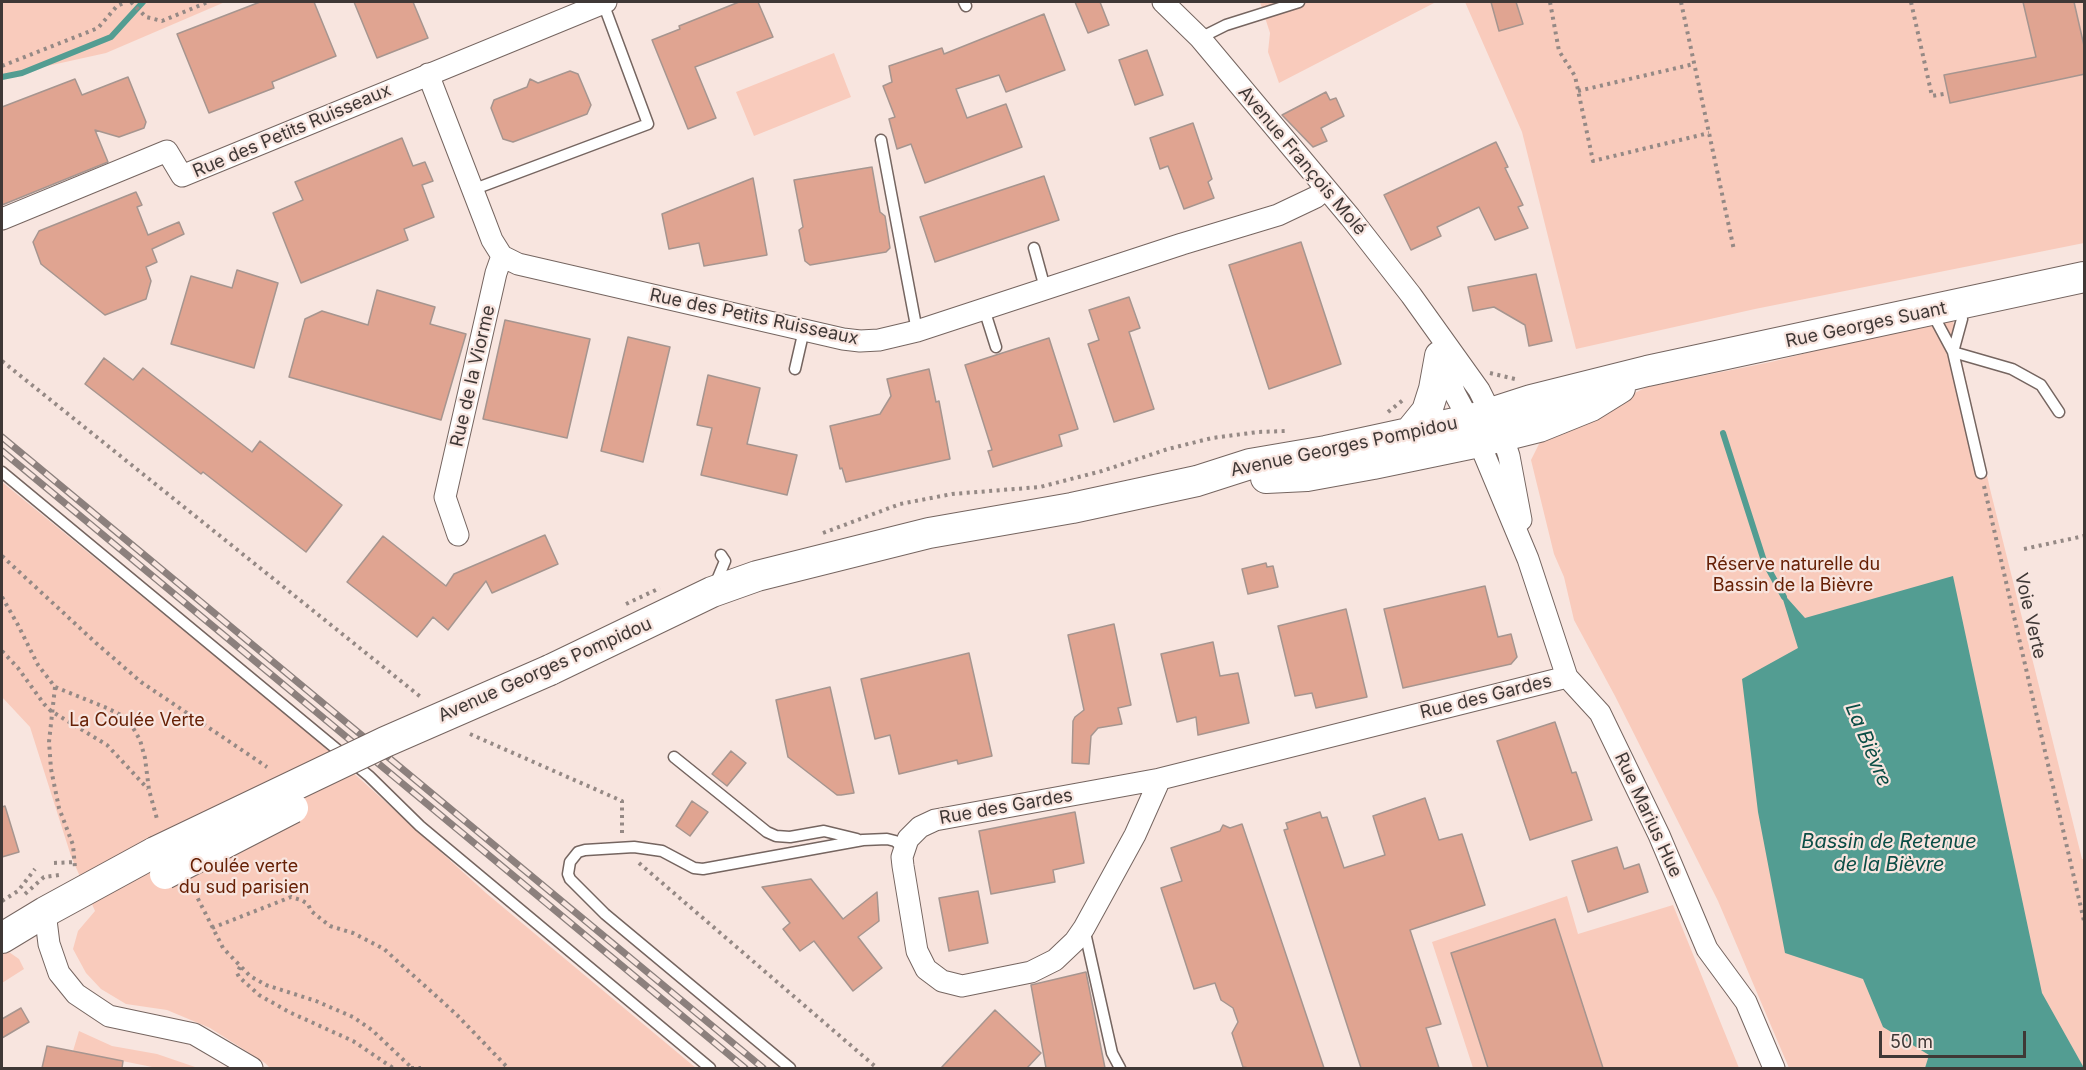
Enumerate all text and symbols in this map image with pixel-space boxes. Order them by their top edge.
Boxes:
street label: Rue des Petits Ruisseaux [190,79,394,183]
street label: Avenue François Molé [1233,82,1371,240]
street label: Rue des Petits Ruisseaux [648,284,860,350]
street label: Rue Georges Suant [1784,297,1948,353]
street label: Rue de la Viorme [446,303,500,449]
street label: Avenue Georges Pompidou [1229,412,1459,482]
park label: Réserve naturelle du Bassin de la Bièvre [1706,554,1880,596]
street label: Voie Verte [2010,571,2050,661]
street label: Avenue Georges Pompidou [435,613,655,727]
street label: Rue des Gardes [1418,670,1554,724]
water label: La Bièvre [1840,700,1896,790]
park label: La Coulée Verte [69,710,205,732]
street label: Rue Marius Hue [1610,749,1686,881]
street label: Rue des Gardes [938,785,1074,829]
water label: Bassin de Retenue de la Bièvre [1801,830,1977,877]
park label: Coulée verte du sud parisien [179,856,309,898]
scale bar [1882,1019,2029,1057]
text: 50 m [1890,1031,1933,1052]

